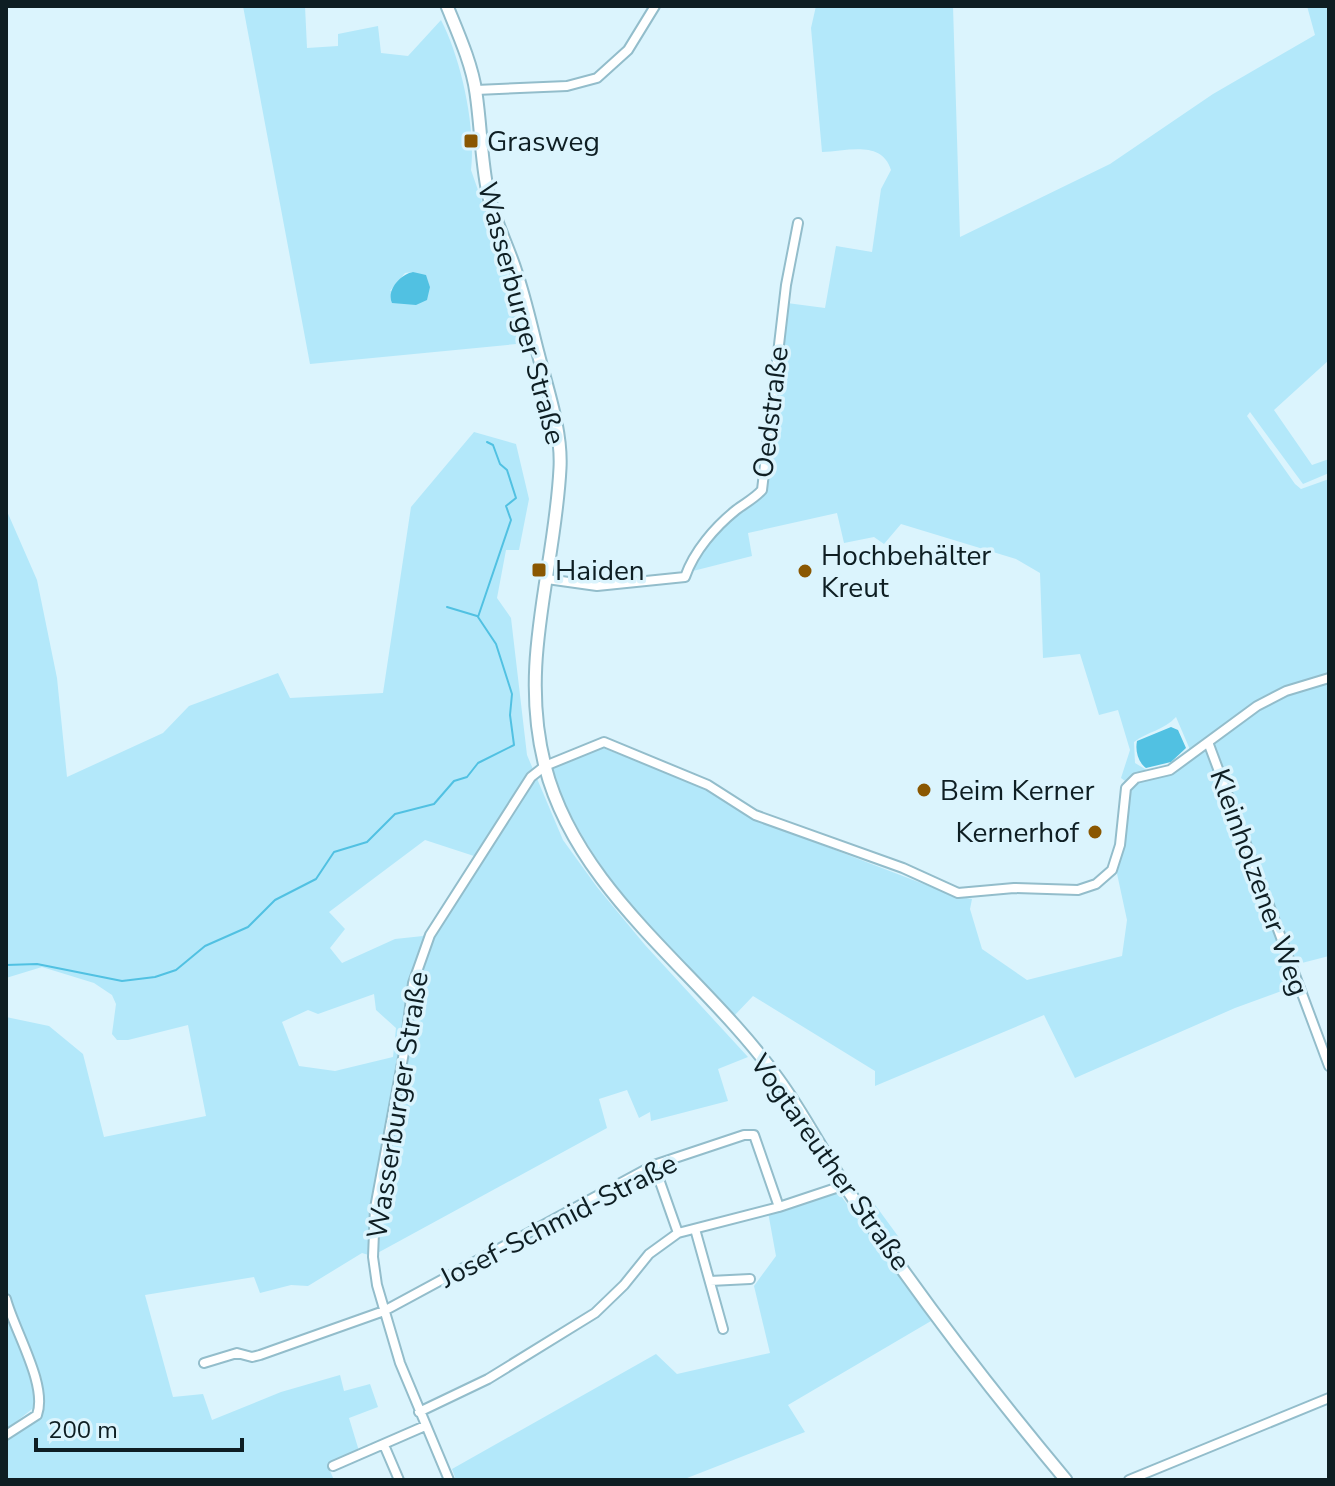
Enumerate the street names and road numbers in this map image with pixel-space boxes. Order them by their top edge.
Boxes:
street label: Wasserburger Straße [468,178,574,449]
street label: Oedstraße [744,344,798,480]
street label: Kleinholzener Weg [1200,764,1318,1001]
street label: Wasserburger Straße [358,969,438,1242]
street label: Vogtareuther Straße [741,1046,919,1278]
street label: Josef-Schmid-Straße [432,1145,684,1298]

